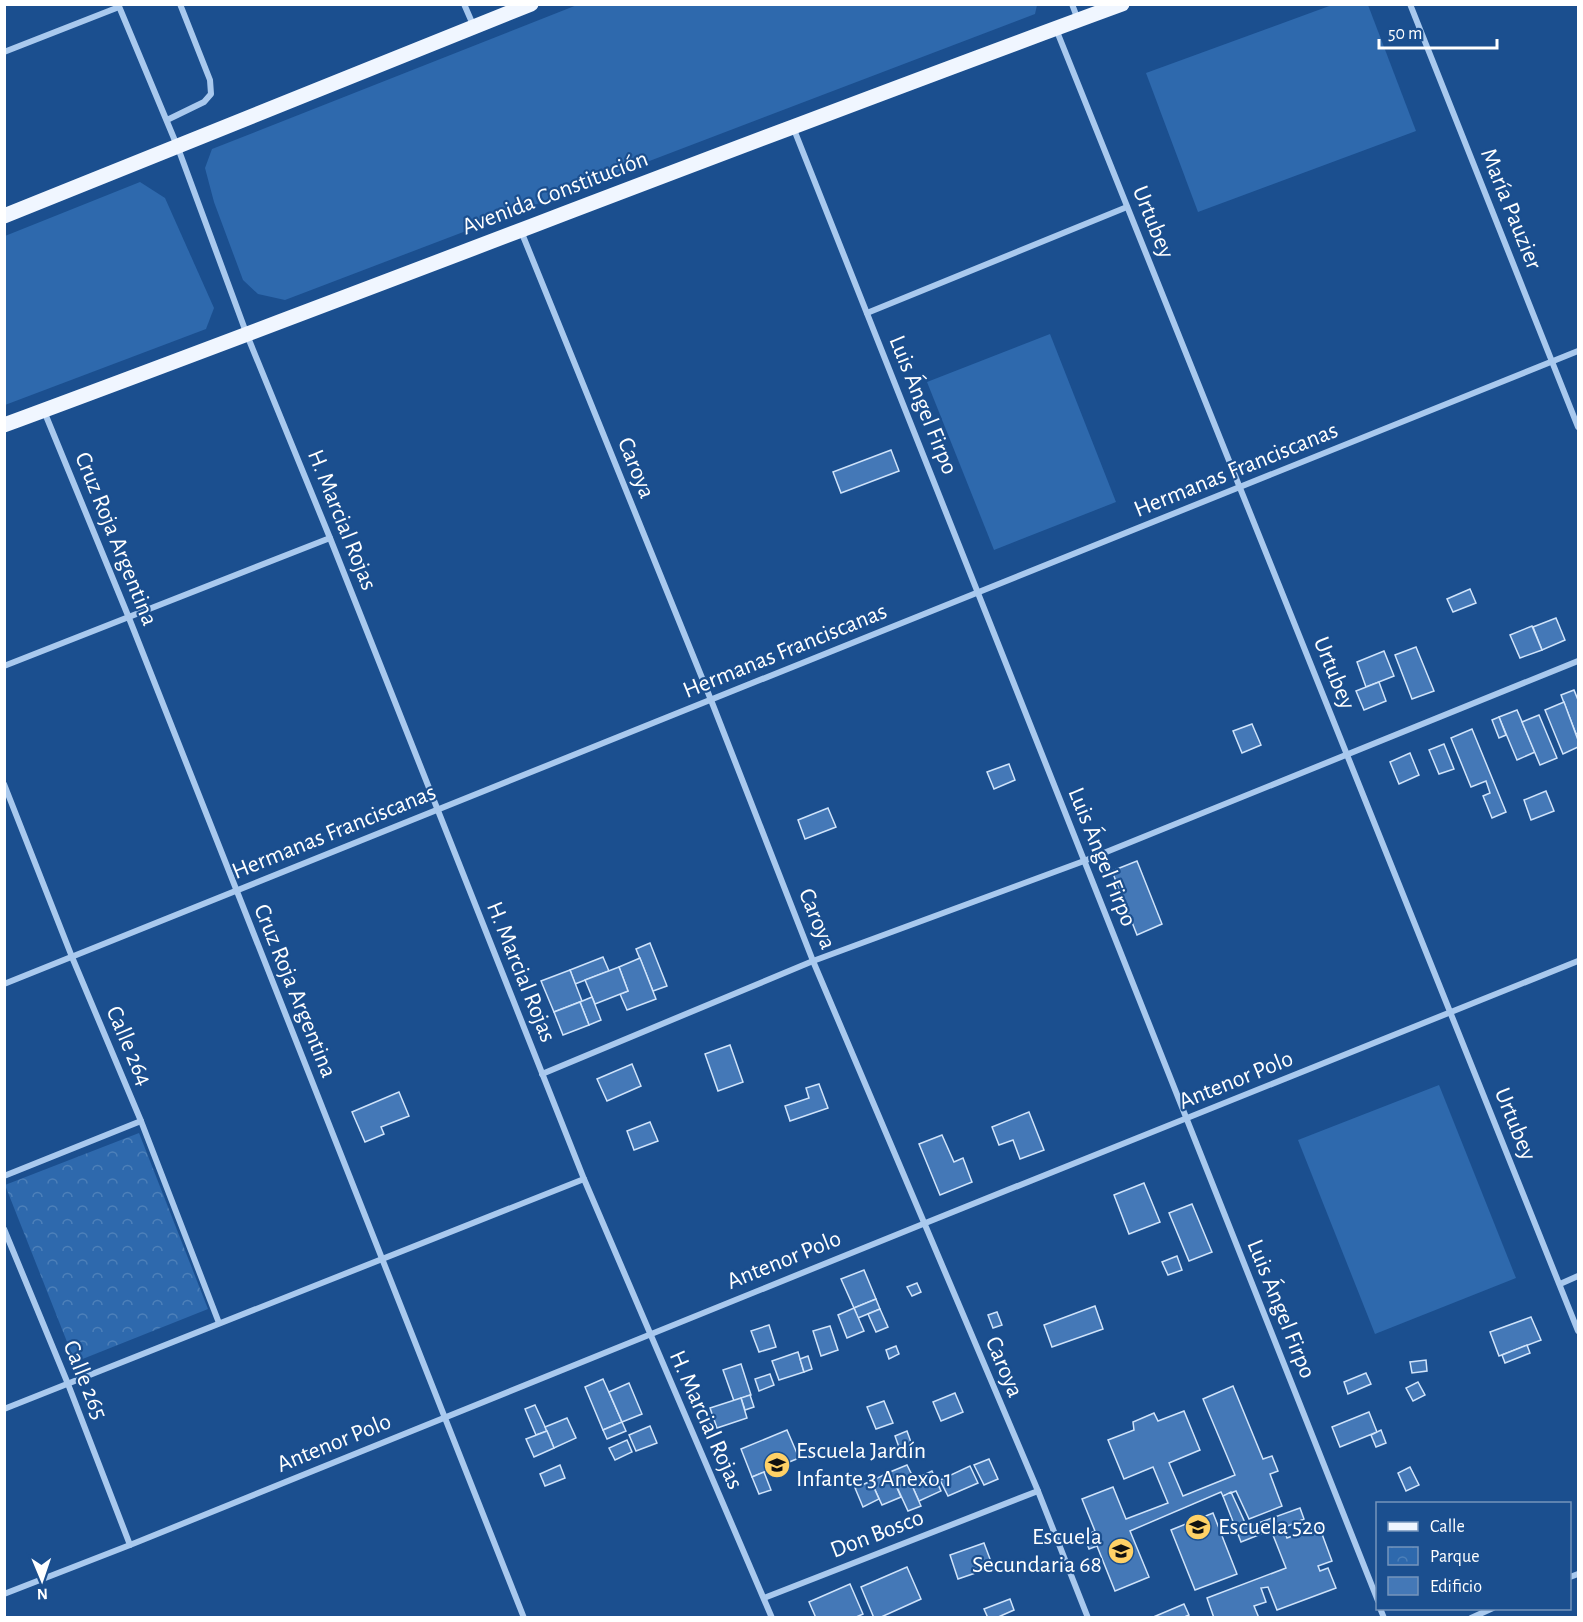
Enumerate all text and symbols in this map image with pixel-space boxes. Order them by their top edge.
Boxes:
scale bar [1379,12,1498,50]
text: 50 m [1388,25,1422,43]
street label: María Pauzier [1476,145,1546,273]
street label: Avenida Constitución [459,146,651,240]
street label: Urtubey [1128,182,1178,262]
street label: Luis Ángel Firpo [884,331,964,478]
street label: Hermanas Franciscanas [1131,418,1341,522]
street label: Caroya [613,434,659,502]
street label: H. Marcial Rojas [303,446,381,594]
street label: Cruz Roja Argentina [70,449,162,629]
street label: Hermanas Franciscanas [680,599,890,703]
street label: Urtubey [1309,633,1359,713]
street label: Hermanas Franciscanas [229,780,439,884]
street label: Luis Ángel Firpo [1063,783,1143,930]
street label: Caroya [794,885,840,953]
street label: H. Marcial Rojas [482,898,560,1046]
street label: Cruz Roja Argentina [249,901,341,1081]
street label: Calle 264 [102,1003,156,1089]
street label: Antenor Polo [1175,1046,1297,1114]
street label: Urtubey [1490,1084,1540,1164]
street label: Antenor Polo [723,1226,845,1294]
street label: Luis Ángel Firpo [1242,1235,1322,1382]
street label: Caroya [981,1333,1027,1401]
street label: Calle 265 [58,1337,112,1423]
street label: H. Marcial Rojas [665,1347,747,1493]
street label: Antenor Polo [273,1409,395,1477]
place label: Escuela Jardín Infante 3 Anexo 1 [796,1439,952,1491]
school or university icon: Escuela Jardín Infante 3 Anexo 1 [762,1450,792,1480]
legend [1376,1502,1571,1610]
street label: Don Bosco [827,1505,927,1563]
school or university icon: Escuela 520 [1183,1512,1213,1542]
place label: Escuela 520 [1218,1515,1326,1539]
text: Calle [1430,1518,1465,1536]
place label: Escuela Secundaria 68 [972,1525,1102,1577]
school or university icon: Escuela Secundaria 68 [1106,1536,1136,1566]
text: Parque [1430,1548,1479,1566]
north arrow [12,1550,72,1610]
text: Edificio [1430,1578,1482,1596]
text: N [37,1586,48,1602]

